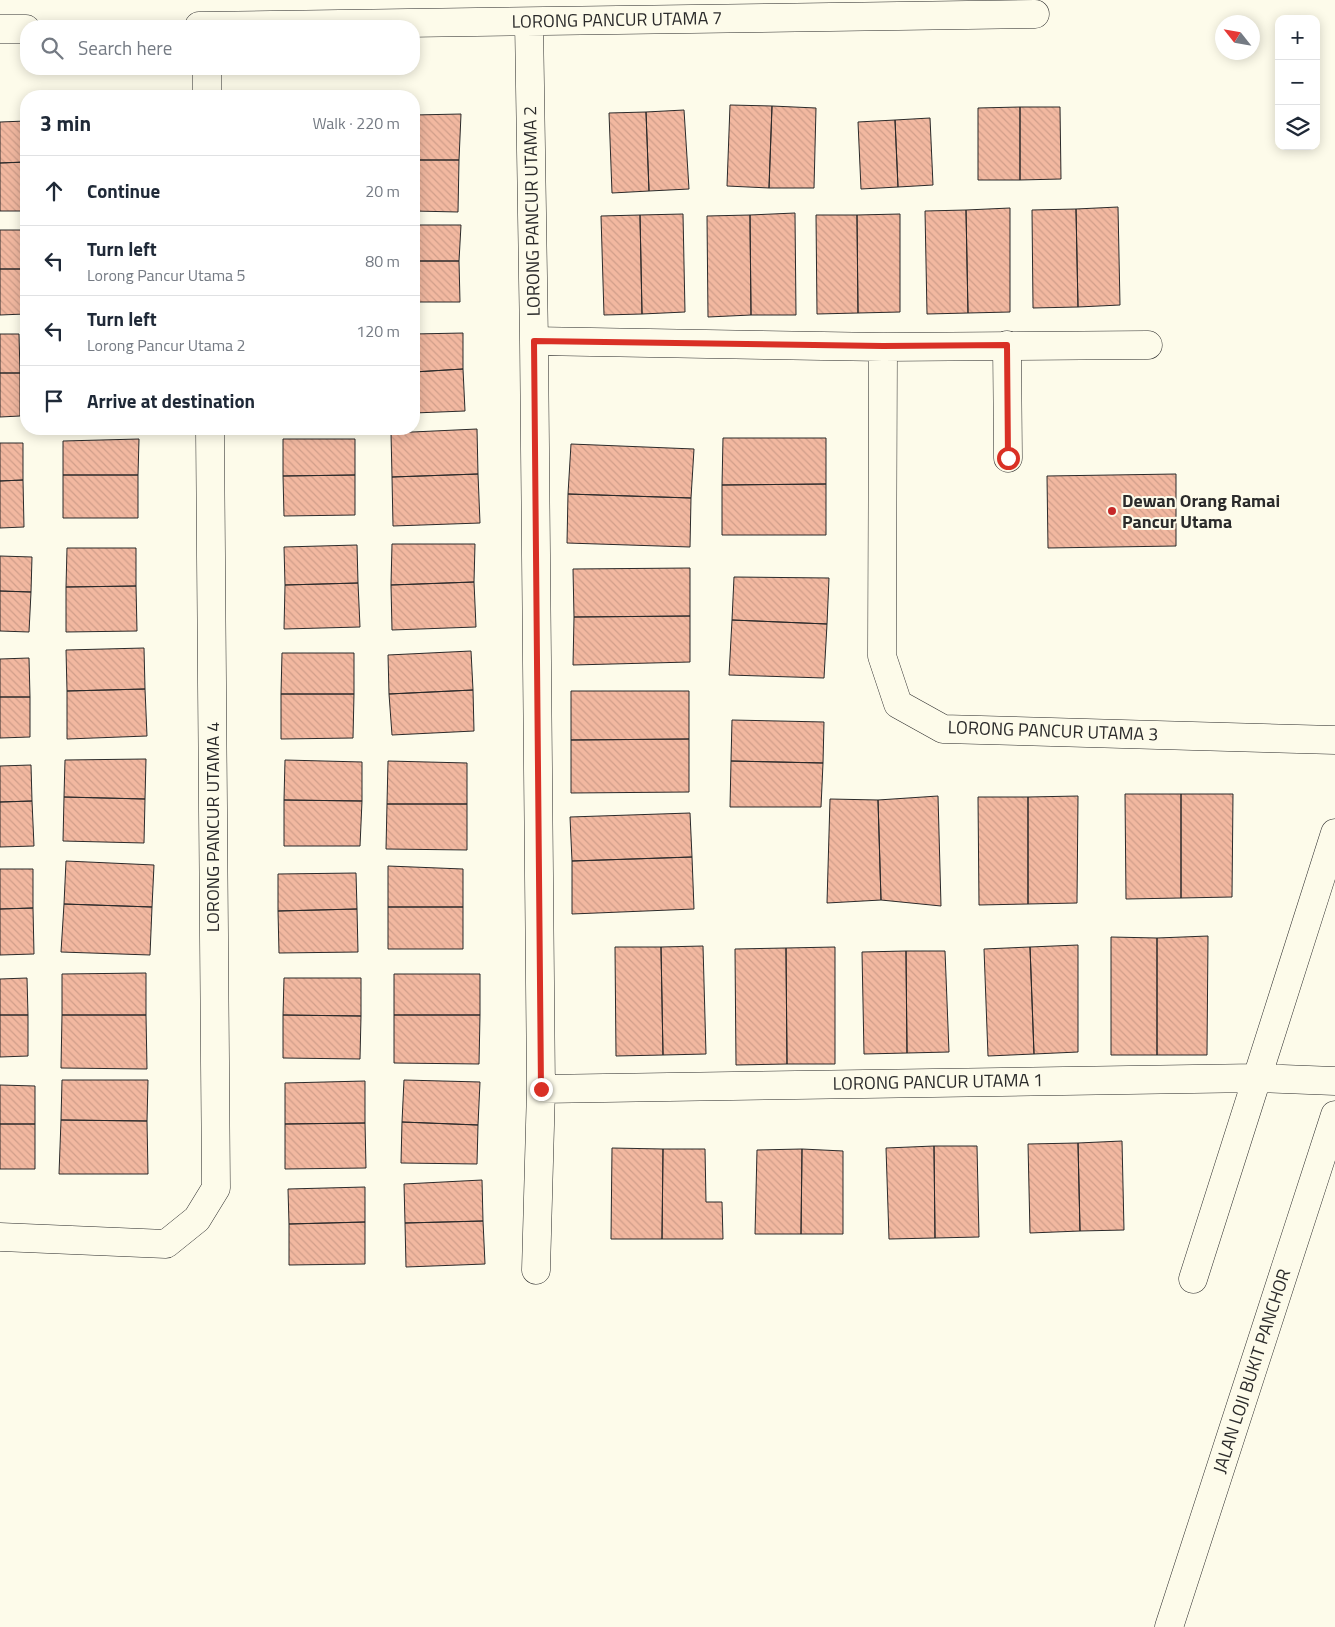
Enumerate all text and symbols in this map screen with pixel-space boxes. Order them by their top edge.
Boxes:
street label: LORONG PANCUR UTAMA 7 [511,4,723,35]
north arrow [1215,15,1260,60]
map controls [1275,15,1320,150]
button: + [1275,15,1320,60]
search box [20,20,420,75]
text: Search here [78,33,172,62]
icon: search [38,34,66,62]
button: − [1275,60,1320,105]
street label: LORONG PANCUR UTAMA 2 [516,105,547,317]
button: layers [1275,105,1320,150]
text: 3 min [40,107,91,139]
text: Walk · 220 m [312,111,400,135]
text: Continue [87,176,160,205]
icon: ahead [40,177,68,205]
text: 20 m [365,179,400,203]
text: Turn left [87,234,157,263]
icon: left [40,247,68,275]
text: 80 m [365,249,400,273]
text: Lorong Pancur Utama 5 [87,263,246,287]
text: Turn left [87,304,157,333]
icon: left [40,317,68,345]
text: 120 m [356,319,400,343]
text: Lorong Pancur Utama 2 [87,333,246,357]
text: Arrive at destination [87,386,255,415]
icon: arrive [40,387,68,415]
route start [997,447,1020,470]
place label: Dewan Orang Ramai Pancur Utama [1122,487,1280,535]
marker: Dewan Orang Ramai Pancur Utama [1106,505,1118,517]
street label: LORONG PANCUR UTAMA 3 [947,713,1159,748]
street label: LORONG PANCUR UTAMA 4 [199,722,226,932]
street label: LORONG PANCUR UTAMA 1 [832,1066,1044,1097]
route end [530,1078,553,1101]
street label: JALAN LOJI BUKIT PANCHOR [1206,1265,1297,1477]

